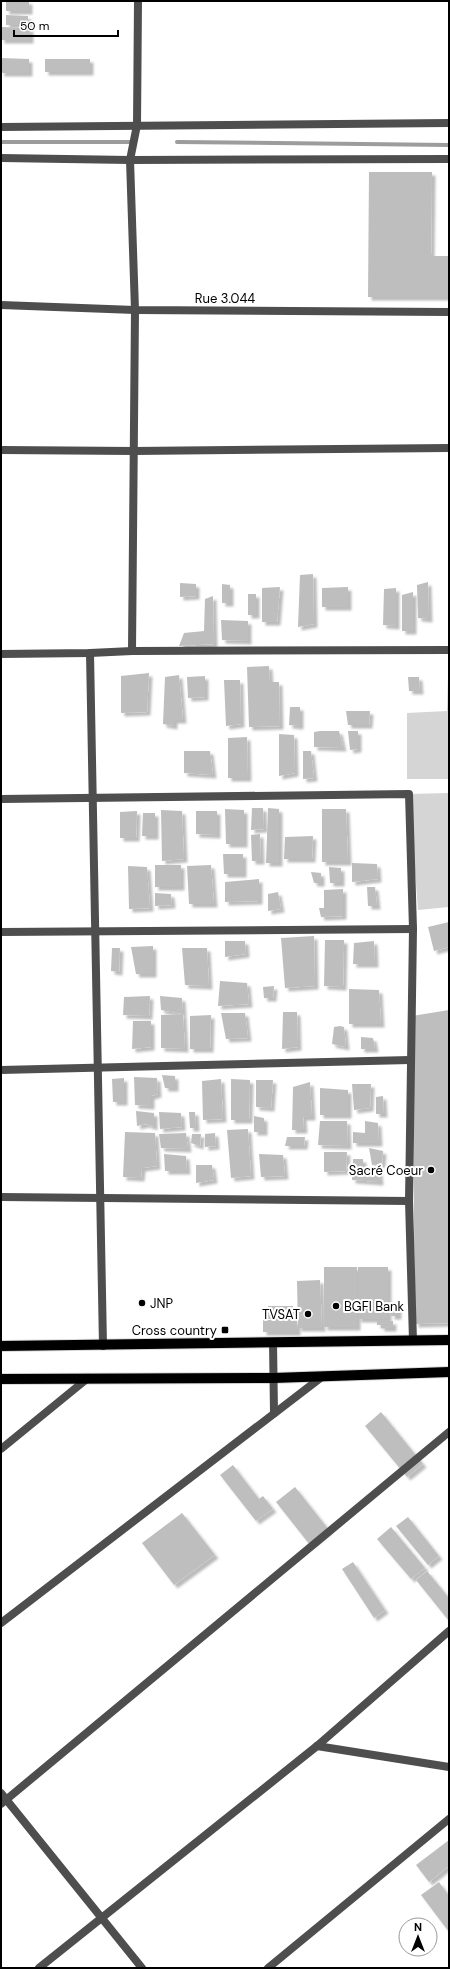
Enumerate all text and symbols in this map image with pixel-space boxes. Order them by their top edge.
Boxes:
scale bar [14,12,118,38]
text: 50 m [20,18,49,34]
street label: Rue 3.044 [195,290,255,307]
place label: Sacré Coeur [349,1162,423,1179]
marker: Sacré Coeur [426,1165,436,1175]
place label: JNP [150,1295,173,1312]
marker: JNP [137,1298,147,1308]
place label: BGFI Bank [344,1298,405,1315]
marker: BGFI Bank [331,1301,341,1311]
place label: TVSAT [262,1306,300,1323]
marker: TVSAT [303,1309,313,1319]
place label: Cross country [132,1322,217,1339]
marker: Cross country [220,1325,230,1335]
north arrow [398,1917,438,1957]
text: N [414,1920,422,1934]

